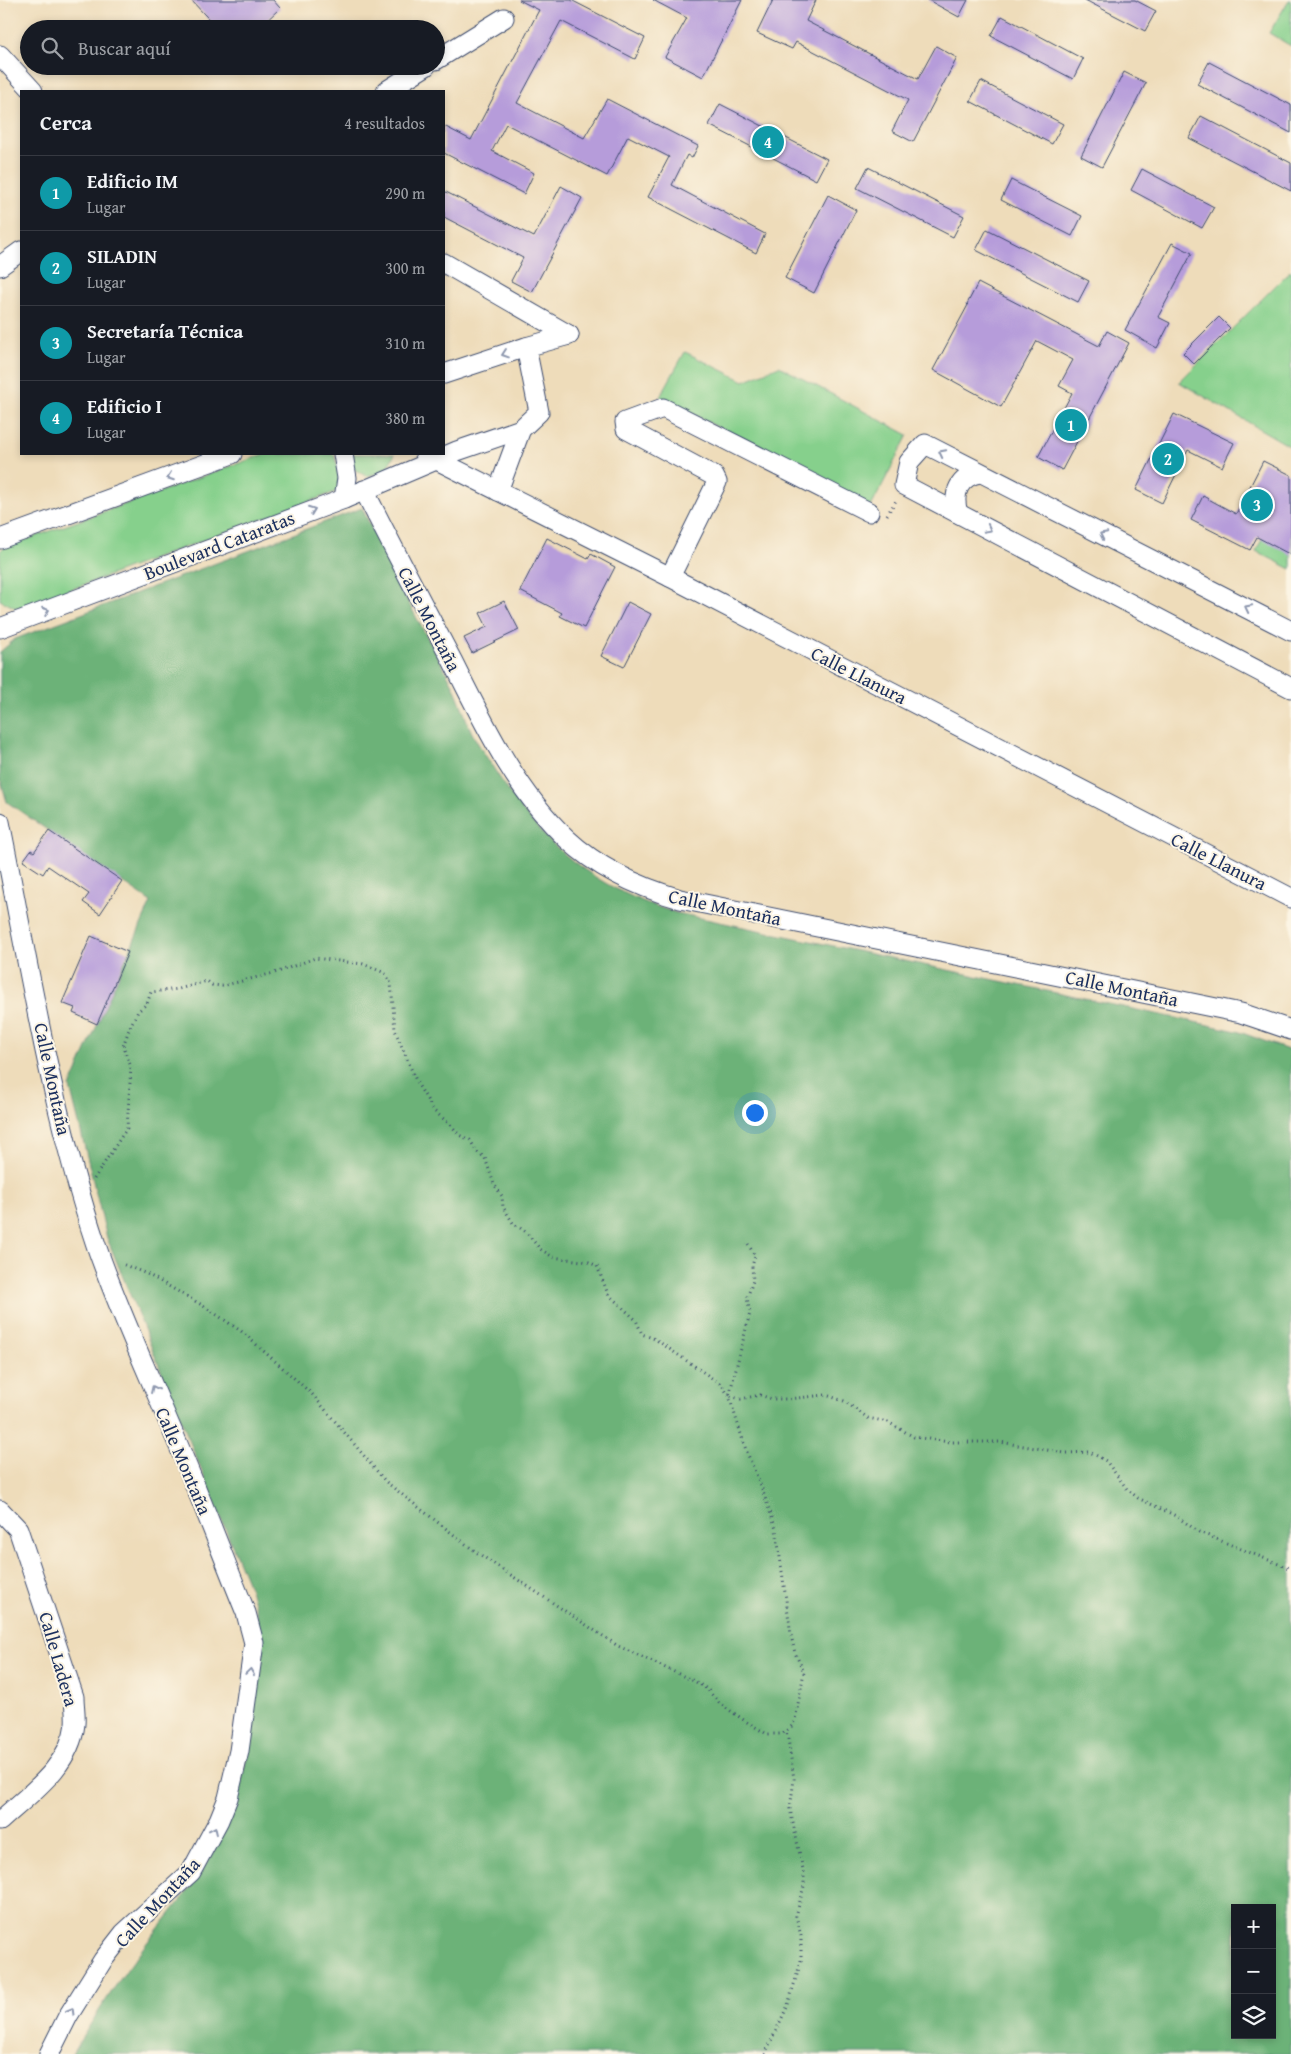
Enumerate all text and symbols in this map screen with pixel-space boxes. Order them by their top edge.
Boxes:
search box [20,20,445,75]
icon: search [38,34,66,62]
text: Buscar aquí [78,34,171,62]
text: Cerca [40,107,92,138]
text: 4 resultados [344,111,425,135]
pin: 4 [752,123,784,161]
text: Edificio IM [87,167,178,195]
text: 1 [52,181,60,205]
text: 290 m [385,181,425,205]
text: Lugar [87,195,126,219]
text: SILADIN [87,242,157,270]
text: 2 [52,256,60,280]
text: 300 m [385,256,425,280]
text: Lugar [87,270,126,294]
text: Secretaría Técnica [87,317,243,345]
text: 3 [52,331,60,355]
text: 310 m [385,331,425,355]
text: Lugar [87,345,126,369]
one-way arrow [501,348,510,358]
text: Edificio I [87,392,162,420]
text: 4 [52,406,60,430]
text: 380 m [385,406,425,430]
pin: 1 [1055,406,1087,444]
text: Lugar [87,420,126,444]
pin: 2 [1152,440,1184,478]
one-way arrow [939,449,948,459]
one-way arrow [166,471,174,481]
pin: 3 [1241,486,1273,524]
street label: Boulevard Cataratas [139,503,299,587]
one-way arrow [308,506,316,516]
one-way arrow [983,523,992,533]
one-way arrow [1099,531,1108,541]
street label: Calle Montaña [392,562,468,676]
one-way arrow [1244,604,1253,614]
one-way arrow [41,607,49,617]
street label: Calle Llanura [806,639,912,711]
street label: Calle Llanura [1166,825,1272,897]
street label: Calle Montaña [666,881,784,933]
street label: Calle Montaña [1063,962,1181,1014]
street label: Calle Montaña [27,1020,79,1138]
your location [742,1100,768,1126]
one-way arrow [150,1386,160,1395]
street label: Calle Montaña [149,1403,219,1519]
street label: Calle Ladera [32,1609,86,1709]
one-way arrow [244,1668,254,1677]
one-way arrow [208,1826,219,1835]
street label: Calle Montaña [108,1851,206,1953]
map controls [1231,1904,1276,2039]
button: + [1231,1904,1276,1949]
button: − [1231,1949,1276,1994]
button: layers [1231,1994,1276,2039]
one-way arrow [65,2007,75,2016]

